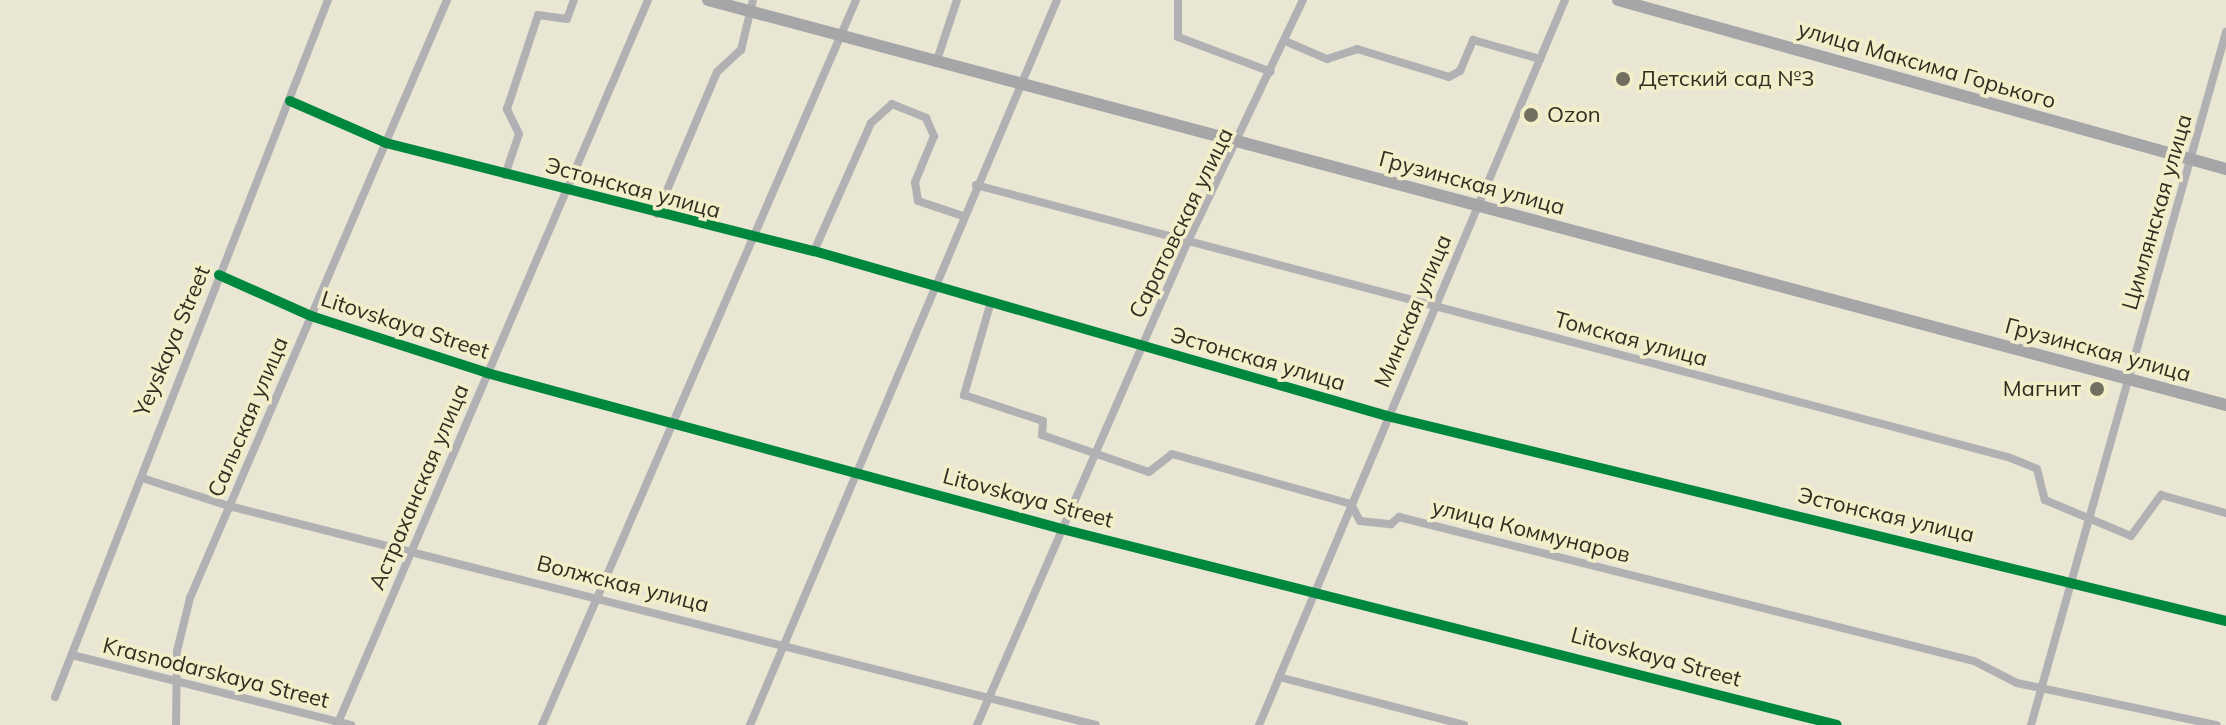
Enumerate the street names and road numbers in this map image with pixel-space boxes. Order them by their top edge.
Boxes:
street label: улица Максима Горького [1795,15,2059,115]
street label: Цимлянская улица [2116,111,2198,313]
street label: Саратовская улица [1123,124,1239,322]
street label: Грузинская улица [1376,145,1568,221]
street label: Эстонская улица [542,152,724,224]
street label: Минская улица [1369,231,1457,391]
street label: Yeyskaya Street [128,262,216,420]
street label: Litovskaya Street [318,285,492,365]
street label: Томская улица [1552,306,1710,372]
street label: Грузинская улица [2002,312,2194,388]
street label: Эстонская улица [1168,321,1348,397]
street label: Сальская улица [202,333,294,501]
street label: Астраханская улица [364,380,474,594]
street label: Litovskaya Street [940,463,1116,533]
street label: Эстонская улица [1795,482,1977,548]
street label: улица Коммунаров [1429,494,1633,568]
street label: Волжская улица [534,550,712,618]
street label: Litovskaya Street [1568,622,1744,692]
street label: Krasnodarskaya Street [100,632,332,714]

